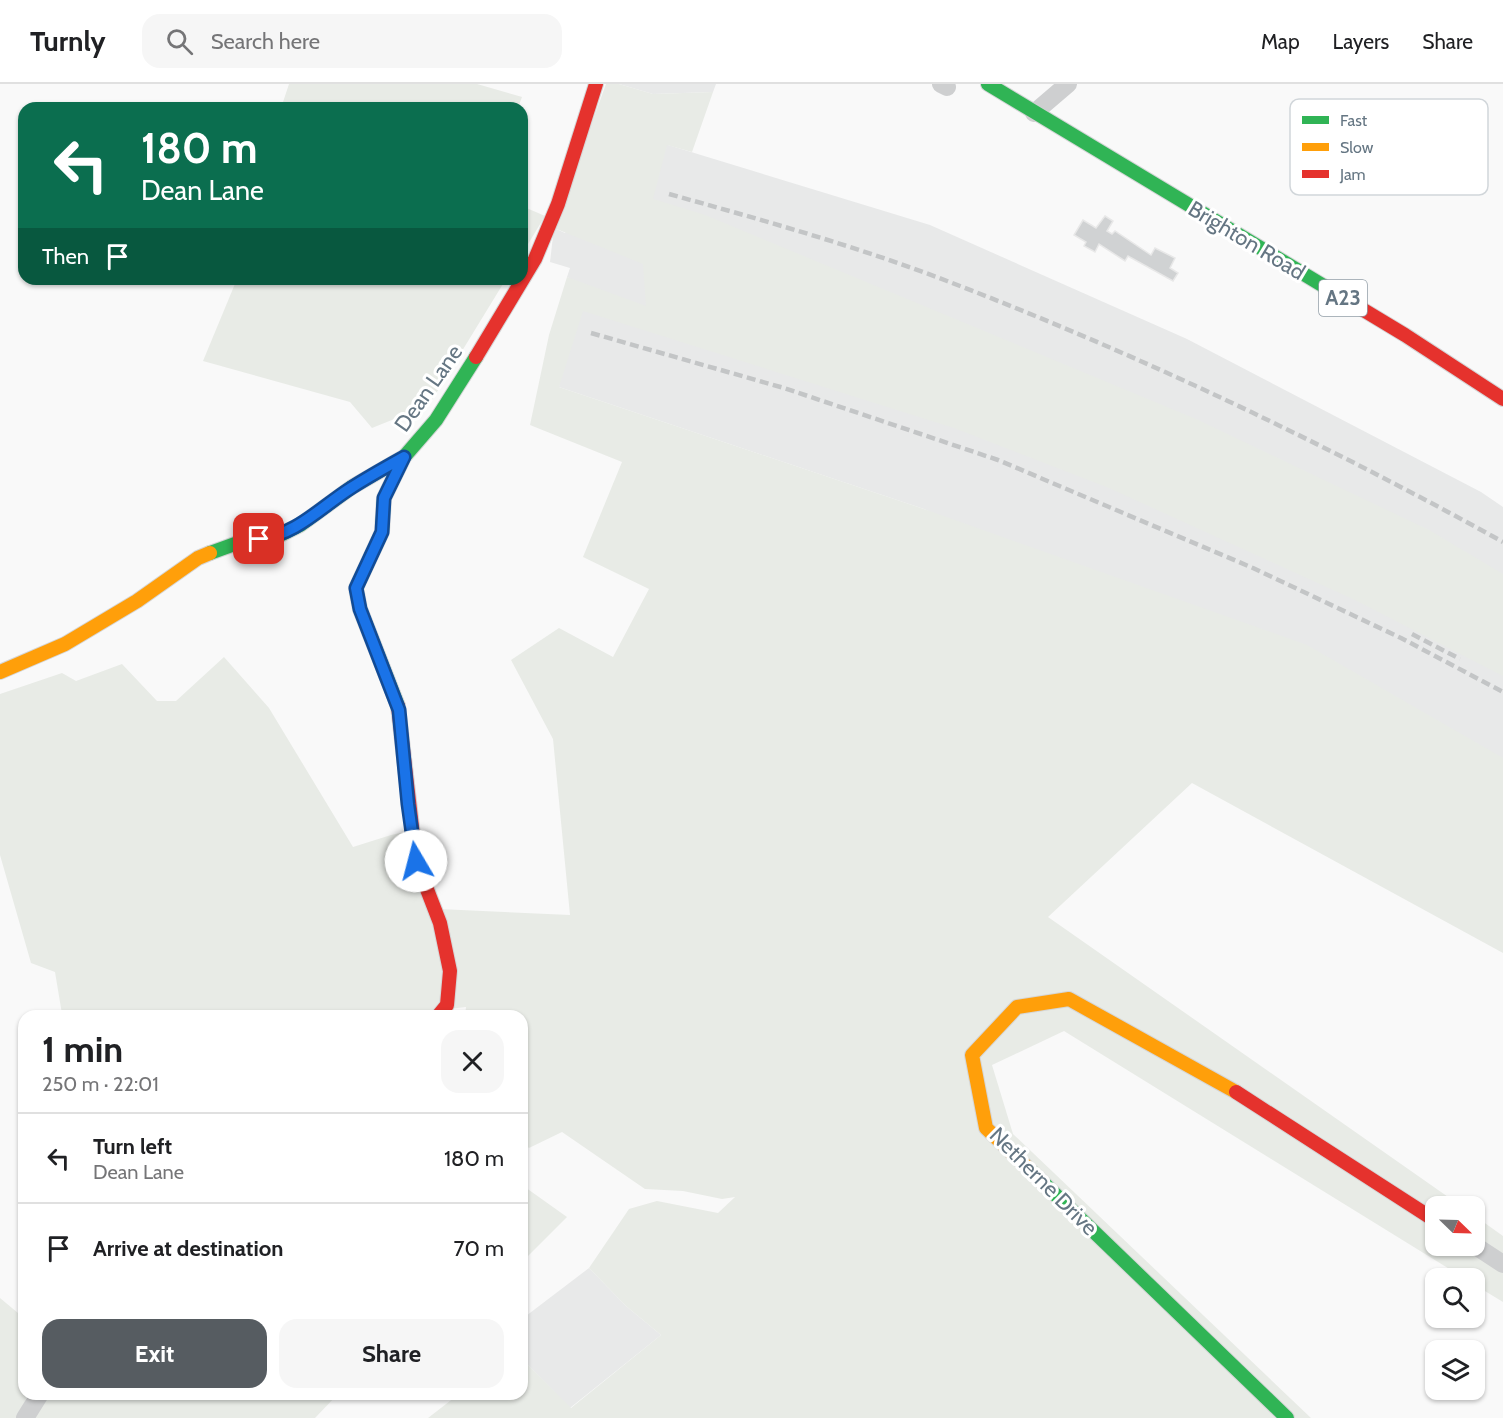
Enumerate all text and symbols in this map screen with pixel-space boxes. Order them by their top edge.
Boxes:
search box [142,14,562,68]
text: Turnly [30,24,106,58]
icon: search [163,25,196,58]
text: Search here [211,28,320,55]
text: Map [1261,29,1300,54]
text: Layers [1333,29,1389,54]
text: Share [1422,29,1473,54]
legend [1290,99,1488,195]
text: Fast [1340,111,1368,130]
text: 180 m [141,122,257,174]
icon: left [42,126,120,204]
text: Slow [1340,138,1374,157]
text: Jam [1339,165,1366,184]
text: Dean Lane [141,174,264,207]
street label: Brighton Road [1183,195,1310,286]
icon: arrive [101,240,134,273]
text: Then [42,243,89,270]
road number: A23 [1319,280,1367,316]
street label: Dean Lane [389,340,468,437]
pin [233,513,284,564]
icon: arrive [242,522,275,555]
position arrow [384,829,448,893]
text: 1 min [42,1027,123,1071]
button: close [441,1030,504,1093]
text: 250 m · 22:01 [42,1072,159,1096]
street label: Netherne Drive [984,1122,1103,1241]
text: Turn left [93,1133,172,1160]
icon: left [42,1142,75,1175]
text: 180 m [444,1145,504,1172]
text: Dean Lane [93,1160,184,1184]
north arrow [1425,1196,1485,1256]
map controls [1425,1196,1485,1400]
icon: arrive [42,1232,75,1265]
text: Arrive at destination [93,1235,283,1262]
text: 70 m [454,1235,504,1262]
button: search [1425,1268,1485,1328]
button: Exit [42,1319,267,1388]
button: Share [279,1319,504,1388]
button: layers [1425,1340,1485,1400]

